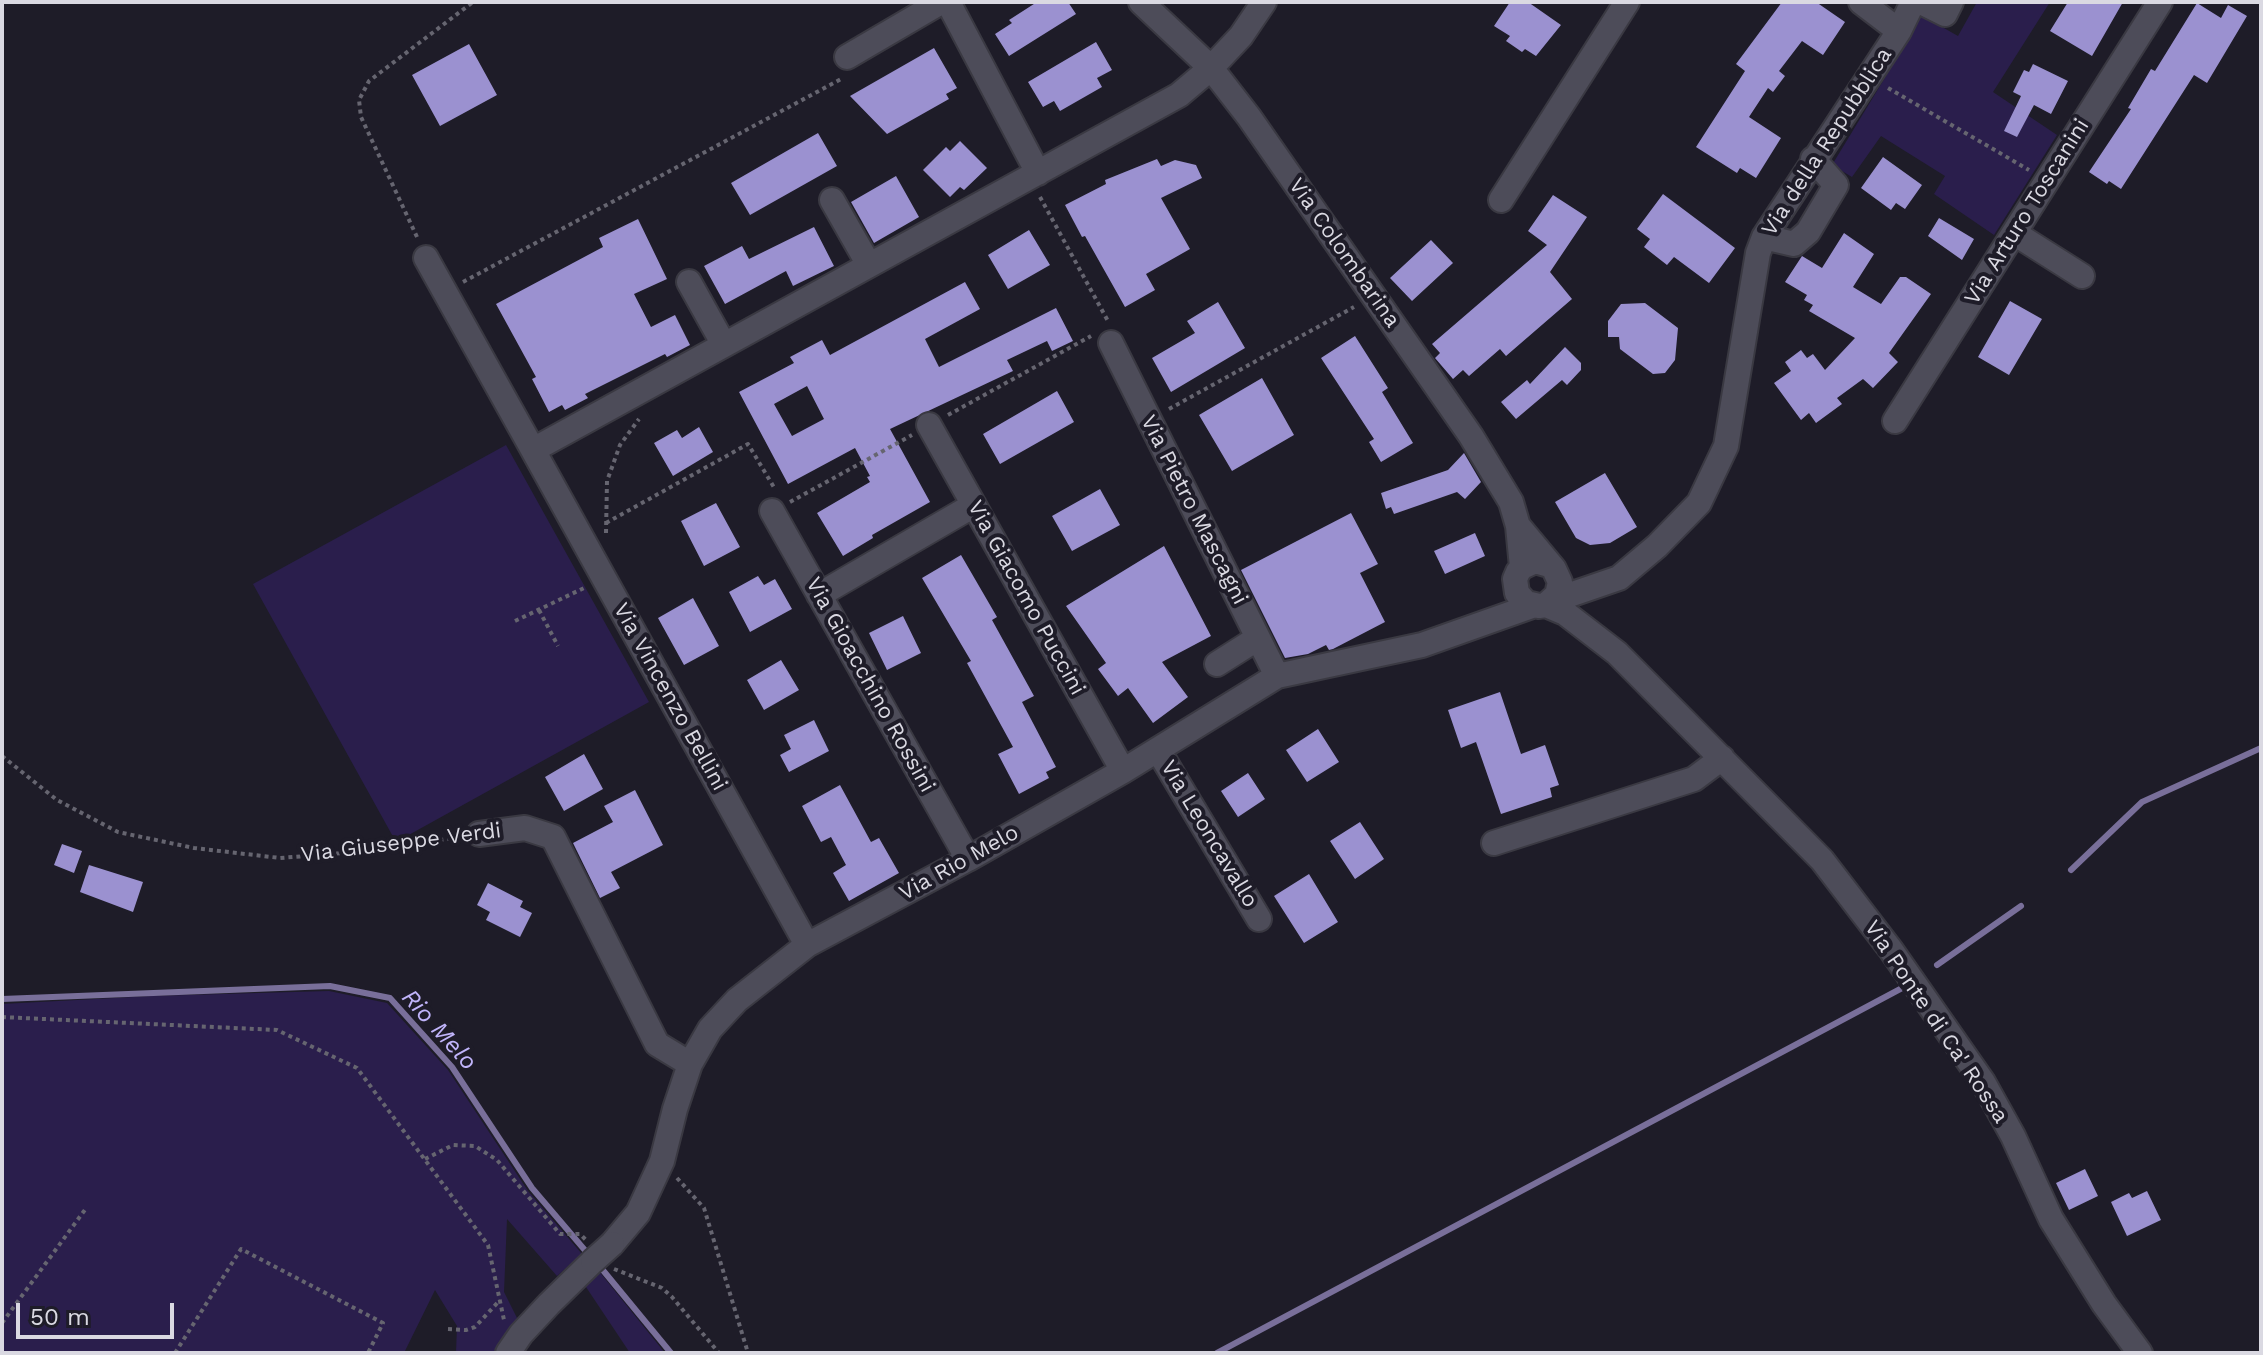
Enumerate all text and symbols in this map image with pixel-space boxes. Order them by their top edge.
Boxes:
street label: Via della Repubblica [1756,43,1898,241]
street label: Via Arturo Toscanini [1959,114,2095,310]
street label: Via Colombarina [1283,173,1405,333]
street label: Via Pietro Mascagni [1135,411,1253,609]
street label: Via Giacomo Puccini [962,496,1090,700]
street label: Via Gioacchino Rossini [800,573,940,797]
street label: Via Vincenzo Bellini [607,599,733,795]
street label: Via Leoncavallo [1155,756,1263,912]
street label: Via Giuseppe Verdi [299,818,503,868]
street label: Via Rio Melo [895,819,1023,907]
street label: Via Ponte di Ca' Rossa [1858,916,2014,1128]
water label: Rio Melo [395,984,483,1076]
scale bar [20,1287,178,1337]
text: 50 m [30,1303,90,1331]

